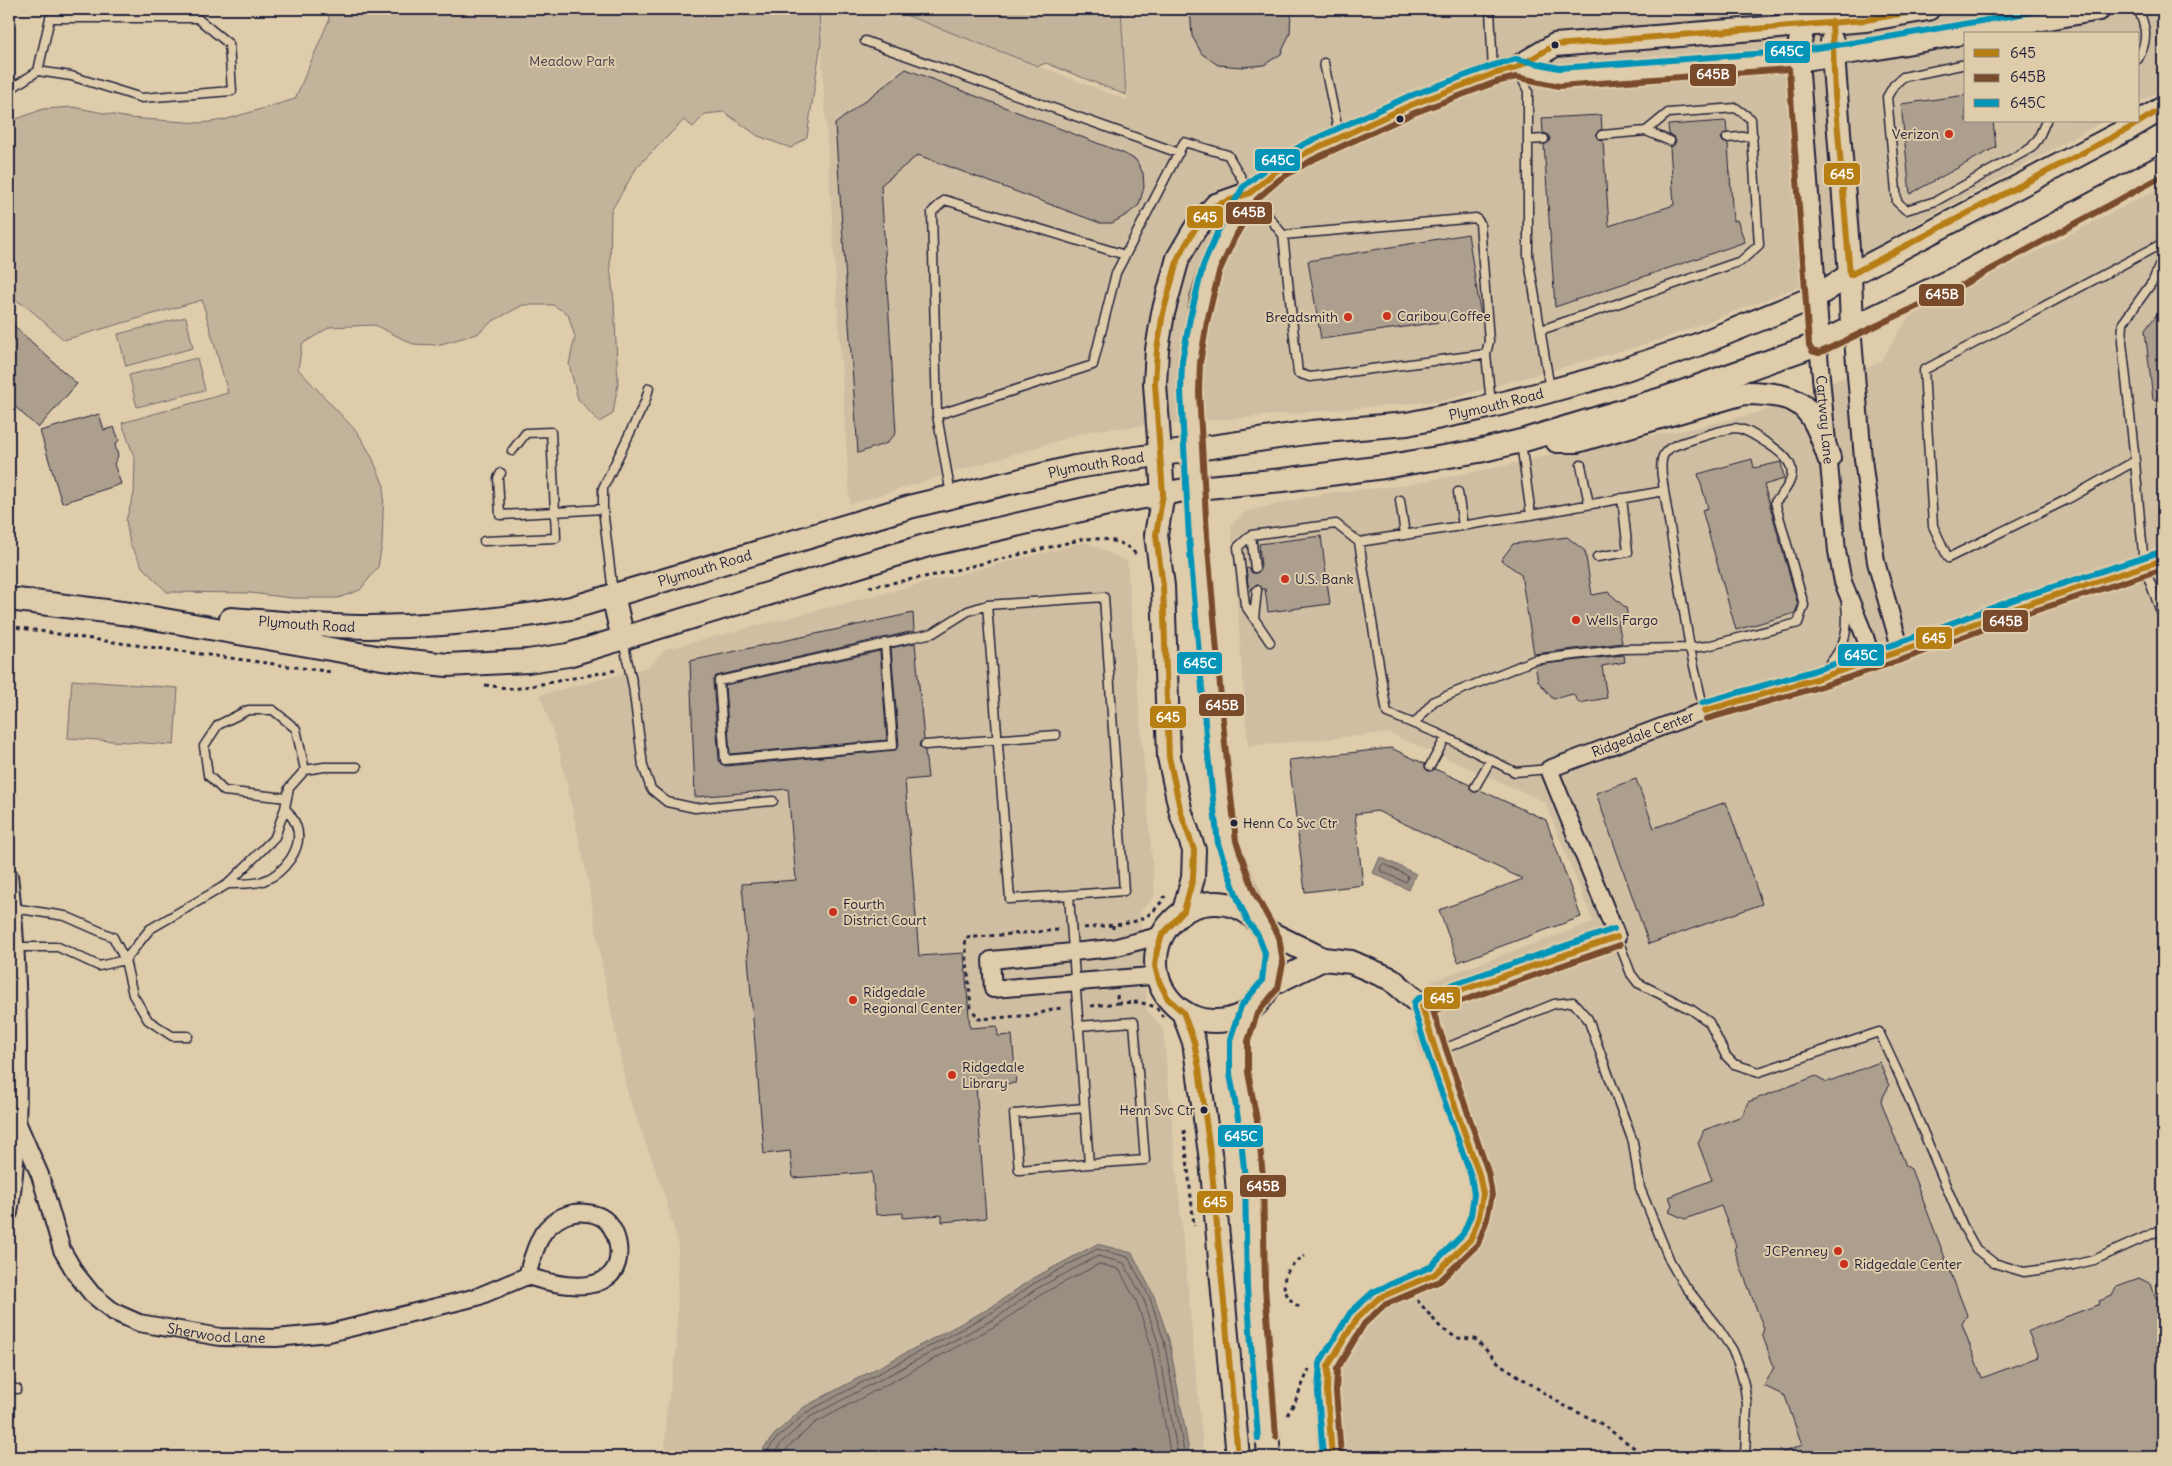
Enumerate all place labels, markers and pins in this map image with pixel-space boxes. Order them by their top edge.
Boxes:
unlabelled marker [1550,40,1560,50]
unlabelled marker [1395,114,1405,124]
place label: Verizon [1892,125,1939,143]
marker: Verizon [1943,128,1955,140]
place label: Caribou Coffee [1397,307,1491,325]
place label: Breadsmith [1265,308,1338,326]
marker: Caribou Coffee [1381,310,1393,322]
marker: Breadsmith [1342,311,1354,323]
place label: U.S. Bank [1295,570,1354,588]
marker: U.S. Bank [1279,573,1291,585]
place label: Wells Fargo [1586,611,1658,629]
marker: Wells Fargo [1570,614,1582,626]
place label: Henn Co Svc Ctr [1243,815,1338,832]
marker: Henn Co Svc Ctr [1229,818,1239,828]
place label: Fourth District Court [843,895,927,929]
marker: Fourth District Court [827,906,839,918]
place label: Ridgedale Regional Center [863,983,963,1017]
marker: Ridgedale Regional Center [847,994,859,1006]
place label: Ridgedale Library [962,1058,1025,1092]
marker: Ridgedale Library [946,1069,958,1081]
place label: Henn Svc Ctr [1120,1102,1196,1119]
marker: Henn Svc Ctr [1199,1105,1209,1115]
place label: JCPenney [1764,1242,1828,1260]
marker: JCPenney [1832,1245,1844,1257]
place label: Ridgedale Center [1854,1255,1962,1273]
marker: Ridgedale Center [1838,1258,1850,1270]

